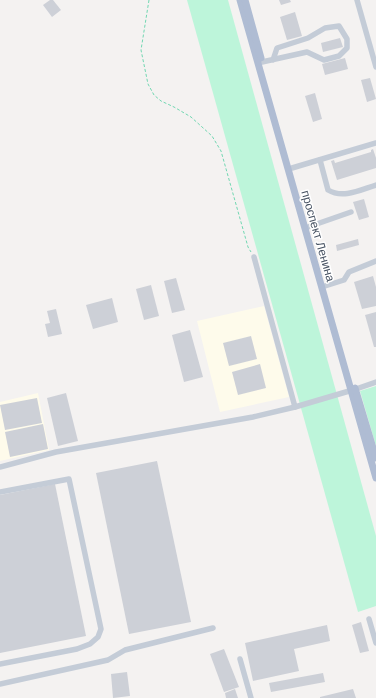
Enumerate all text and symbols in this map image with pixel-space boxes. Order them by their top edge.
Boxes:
street label: проспект Ленина [298,189,338,284]

